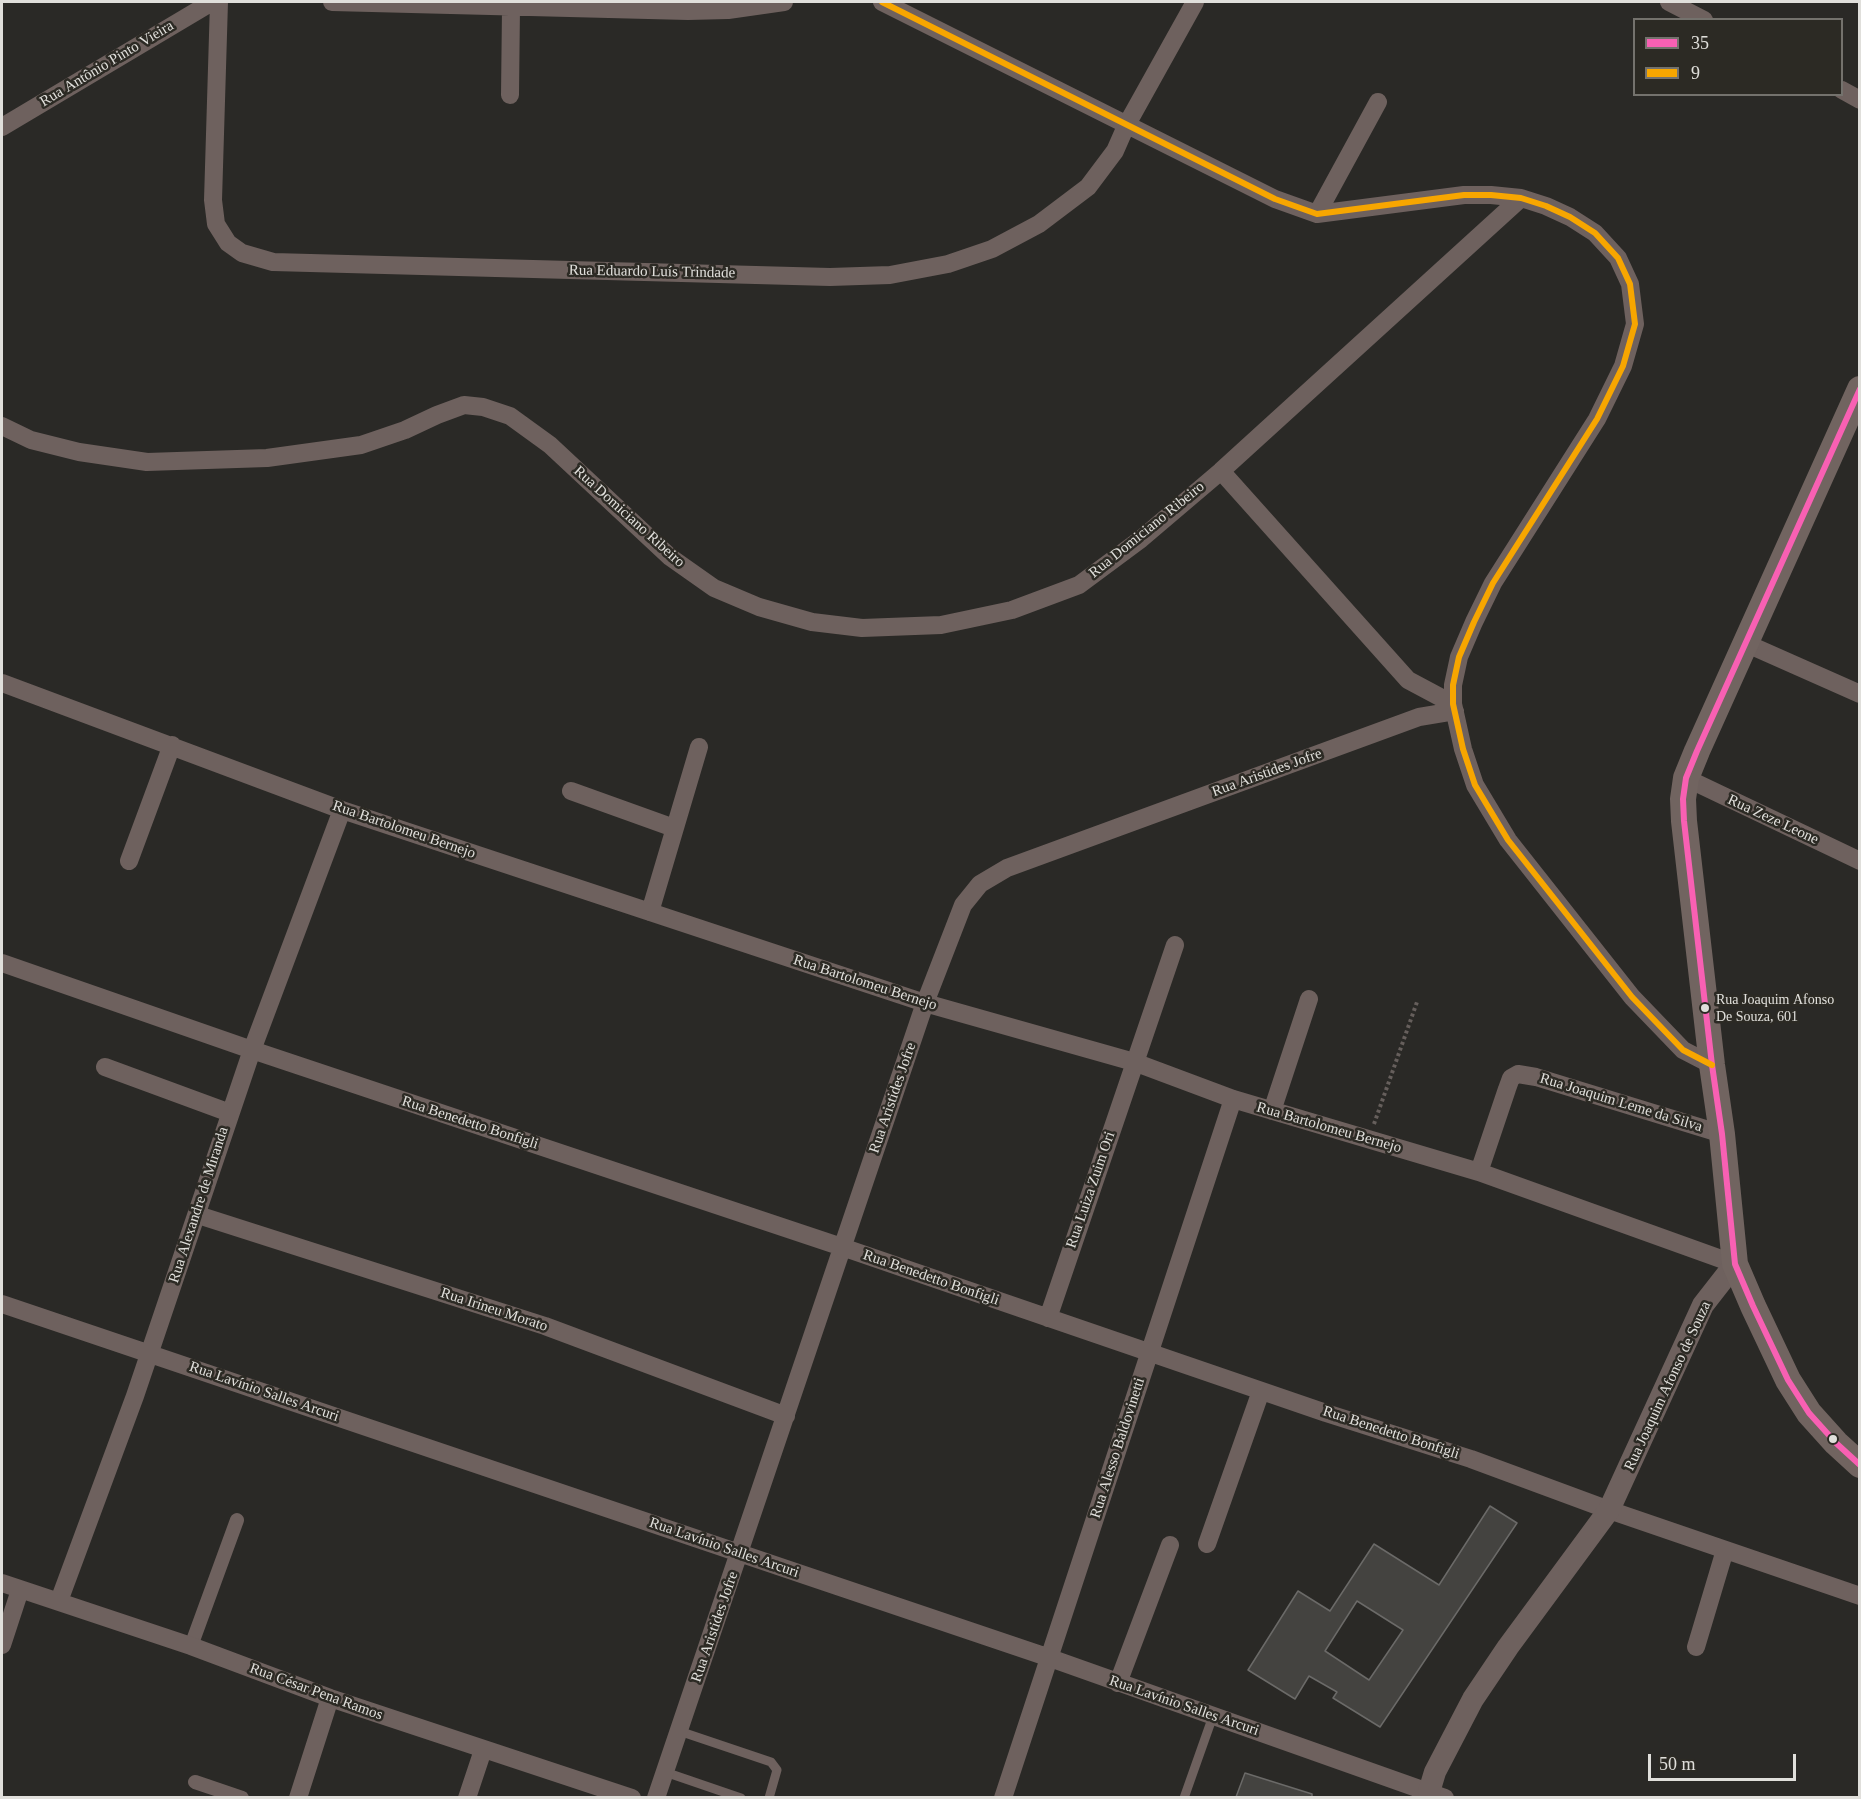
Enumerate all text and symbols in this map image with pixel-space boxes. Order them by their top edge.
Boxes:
street label: Rua Antônio Pinto Vieira [37,17,177,111]
legend [1633,18,1843,96]
text: 35 [1691,33,1709,53]
text: 9 [1691,63,1700,83]
street label: Rua Eduardo Luís Trindade [569,262,735,282]
street label: Rua Domiciano Ribeiro [570,462,688,572]
street label: Rua Domiciano Ribeiro [1086,478,1208,582]
street label: Rua Aristides Jofre [1210,745,1324,801]
street label: Rua Zeze Leone [1725,791,1821,849]
street label: Rua Bartolomeu Bernejo [330,797,478,863]
street label: Rua Bartolomeu Bernejo [791,951,939,1015]
place label: Rua Joaquim Afonso De Souza, 601 [1716,992,1834,1024]
marker: Rua Joaquim Afonso De Souza, 601 [1699,1002,1711,1014]
street label: Rua Aristides Jofre [866,1040,920,1156]
street label: Rua Joaquim Leme da Silva [1537,1070,1705,1136]
street label: Rua Benedetto Bonfigli [399,1092,541,1154]
street label: Rua Bartolomeu Bernejo [1254,1099,1404,1157]
street label: Rua Alexandre de Miranda [165,1125,233,1285]
street label: Rua Luiza Zuim Ori [1063,1129,1119,1251]
street label: Rua Benedetto Bonfigli [861,1246,1001,1310]
street label: Rua Irineu Morato [438,1284,550,1336]
street label: Rua Joaquim Afonso de Souza [1621,1298,1715,1474]
street label: Rua Lavínio Salles Arcuri [187,1358,341,1426]
street label: Rua Alesso Baldovinetti [1087,1375,1149,1521]
street label: Rua Benedetto Bonfigli [1320,1402,1462,1464]
unlabelled marker [1827,1433,1839,1445]
street label: Rua Lavínio Salles Arcuri [647,1514,801,1582]
street label: Rua Aristides Jofre [688,1569,742,1685]
street label: Rua César Pena Ramos [247,1660,385,1724]
street label: Rua Lavínio Salles Arcuri [1107,1672,1261,1740]
scale bar [1651,1742,1800,1780]
text: 50 m [1659,1754,1696,1774]

